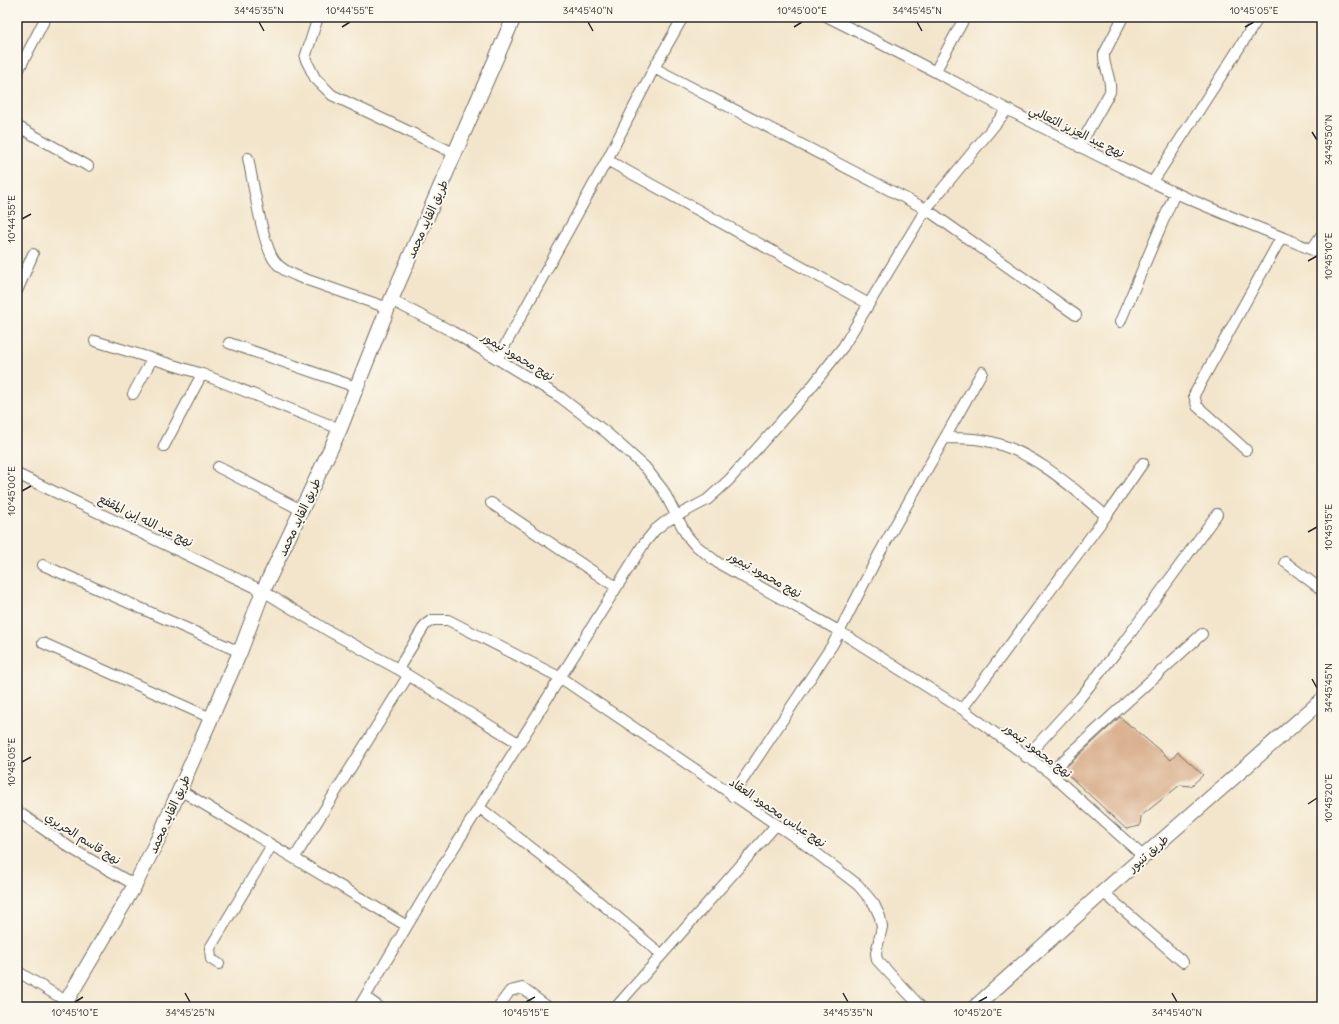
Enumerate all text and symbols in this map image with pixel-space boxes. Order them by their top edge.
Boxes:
text: 34°45'35"N [234,4,284,17]
text: 10°44'55"E [326,4,374,17]
text: 34°45'40"N [563,4,613,17]
text: 10°45'00"E [777,4,827,17]
text: 34°45'45"N [892,4,942,17]
text: 10°45'05"E [1230,4,1278,17]
street label: نهج عبد العزيز الثعالبي [1025,101,1127,164]
text: 34°45'50"N [1322,115,1335,165]
street label: طريق القايد محمد [403,177,451,261]
text: 10°44'55"E [5,195,18,243]
text: 10°45'10"E [1322,232,1335,279]
street label: نهج محمود تيمور [477,328,557,385]
text: 10°45'00"E [5,466,18,516]
street label: طريق القايد محمد [274,475,324,559]
street label: نهج عبد الله إبن المقفع [95,491,196,551]
text: 10°45'15"E [1322,504,1335,550]
street label: نهج محمود تيمور [724,547,805,602]
text: 34°45'45"N [1322,663,1335,713]
street label: نهج محمود تيمور [999,719,1075,782]
text: 10°45'05"E [5,738,18,786]
street label: طريق القايد محمد [145,772,193,856]
street label: نهج عباس محمود العقاد [725,774,829,852]
text: 10°45'20"E [1322,774,1335,822]
street label: نهج قاسم الحريري [41,809,124,869]
street label: طريق تنيور [1124,831,1172,876]
text: 10°45'10"E [52,1006,99,1019]
text: 34°45'25"N [165,1006,215,1019]
text: 10°45'15"E [503,1006,549,1019]
text: 34°45'35"N [823,1006,873,1019]
text: 10°45'20"E [954,1006,1002,1019]
text: 34°45'40"N [1152,1006,1202,1019]

